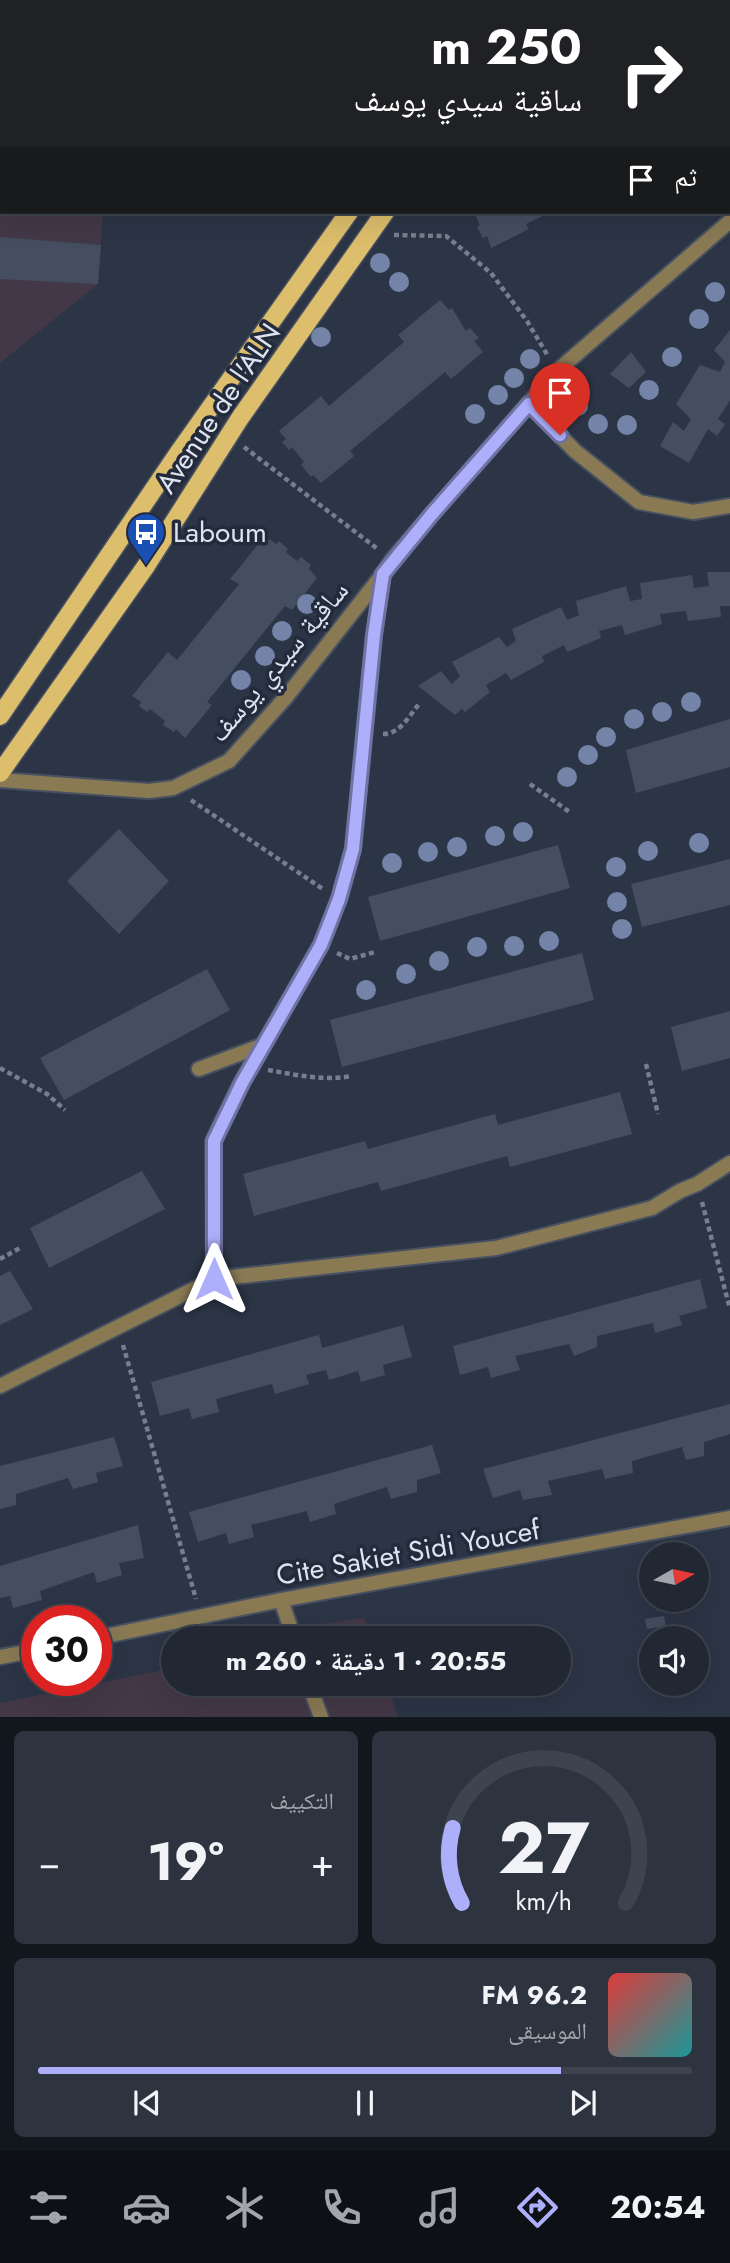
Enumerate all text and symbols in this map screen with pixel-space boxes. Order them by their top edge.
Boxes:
text: 250 m [431,12,582,82]
icon: right [606,28,697,119]
text: ساقية سيدي يوسف [354,77,582,123]
text: ثم [674,158,697,196]
icon: arrive [622,161,660,199]
street label: Avenue de l'ALN [146,315,291,502]
pin [530,363,590,435]
icon: arrive [541,374,579,412]
bus stop icon: Laboum [125,511,167,566]
place label: Laboum [173,512,267,553]
street label: ساقية سيدي يوسف [198,572,360,752]
position arrow [177,1242,251,1316]
street label: Cite Sakiet Sidi Youcef [273,1509,544,1596]
north arrow [639,1542,709,1612]
map controls [639,1542,709,1696]
speed limit sign: 30 [21,1605,112,1696]
button: sound [639,1626,709,1696]
text: 20:55 · 1 دقيقة · 260 m [226,1642,506,1680]
text: التكييف [269,1784,334,1818]
text: 27 [498,1796,590,1901]
text: 19° [147,1824,224,1900]
text: − [38,1835,60,1890]
text: + [311,1835,334,1890]
text: km/h [516,1883,572,1919]
text: 96.2 FM [481,1976,587,2014]
text: الموسيقى [508,2014,587,2048]
icon: previous [128,2084,166,2122]
icon: pause [346,2084,384,2122]
icon: next [564,2084,602,2122]
icon: filters [24,2183,73,2232]
icon: car [122,2183,171,2232]
icon: climate [220,2183,269,2232]
icon: phone [317,2183,366,2232]
icon: music [415,2183,464,2232]
icon: directions [513,2183,562,2232]
text: 20:54 [610,2184,706,2230]

